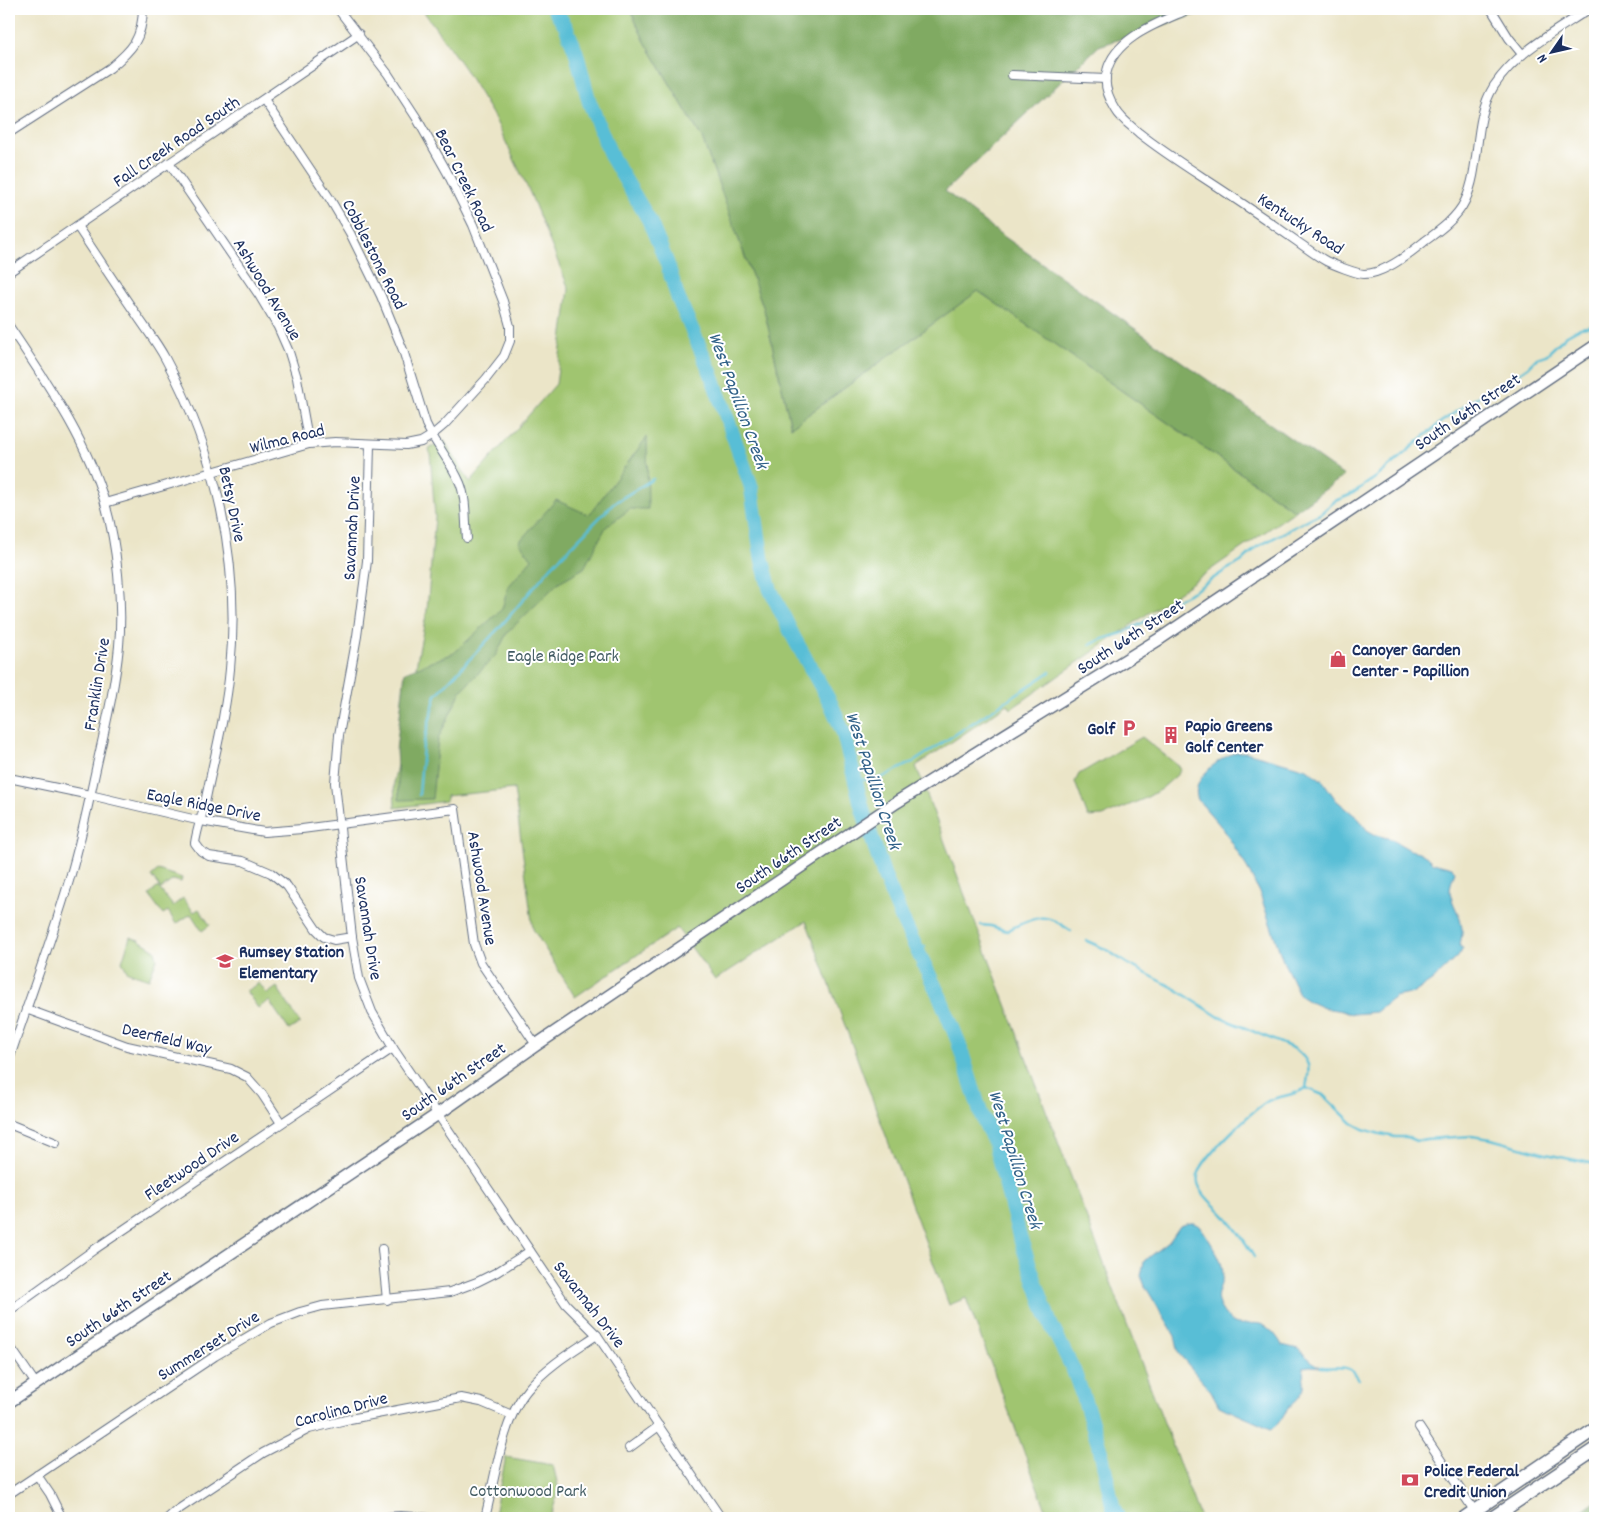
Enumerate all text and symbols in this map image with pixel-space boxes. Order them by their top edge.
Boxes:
north arrow [1526,28,1576,78]
text: N [1533,50,1553,67]
street label: Fall Creek Road South [109,91,246,195]
street label: Bear Creek Road [427,125,499,237]
street label: Kentucky Road [1251,188,1348,262]
street label: Cobblestone Road [334,196,411,315]
street label: Ashwood Avenue [226,235,306,346]
water label: West Papillion Creek [699,329,775,475]
street label: South 66th Street [1410,368,1527,458]
street label: Wilma Road [247,419,328,462]
street label: Betsy Drive [210,464,251,545]
street label: Savannah Drive [338,475,369,581]
street label: South 66th Street [1073,594,1190,682]
street label: Franklin Drive [79,636,118,733]
place label: Canoyer Garden Center - Papillion [1352,639,1469,685]
park label: Eagle Ridge Park [507,645,619,670]
shop icon: Canoyer Garden Center - Papillion [1328,649,1348,669]
water label: West Papillion Creek [837,709,907,856]
place label: Papio Greens Golf Center [1185,715,1273,761]
place label: Golf [1087,718,1117,743]
parking icon: Golf [1119,718,1139,738]
building icon: Papio Greens Golf Center [1161,725,1181,745]
street label: Eagle Ridge Drive [144,783,263,830]
street label: South 66th Street [731,811,848,901]
street label: Ashwood Avenue [459,830,502,947]
street label: Savannah Drive [346,875,387,982]
place label: Rumsey Station Elementary [239,941,344,987]
school or university icon: Rumsey Station Elementary [215,951,235,971]
street label: Deerfield Way [119,1018,214,1063]
street label: South 66th Street [397,1037,512,1129]
water label: West Papillion Creek [980,1087,1048,1235]
street label: Fleetwood Drive [140,1126,245,1208]
street label: Savannah Drive [546,1257,630,1354]
street label: South 66th Street [61,1265,178,1355]
street label: Summerset Drive [154,1306,265,1388]
street label: Carolina Drive [292,1387,391,1436]
place label: Police Federal Credit Union [1424,1460,1519,1506]
bank icon: Police Federal Credit Union [1400,1470,1420,1490]
park label: Cottonwood Park [469,1480,587,1505]

